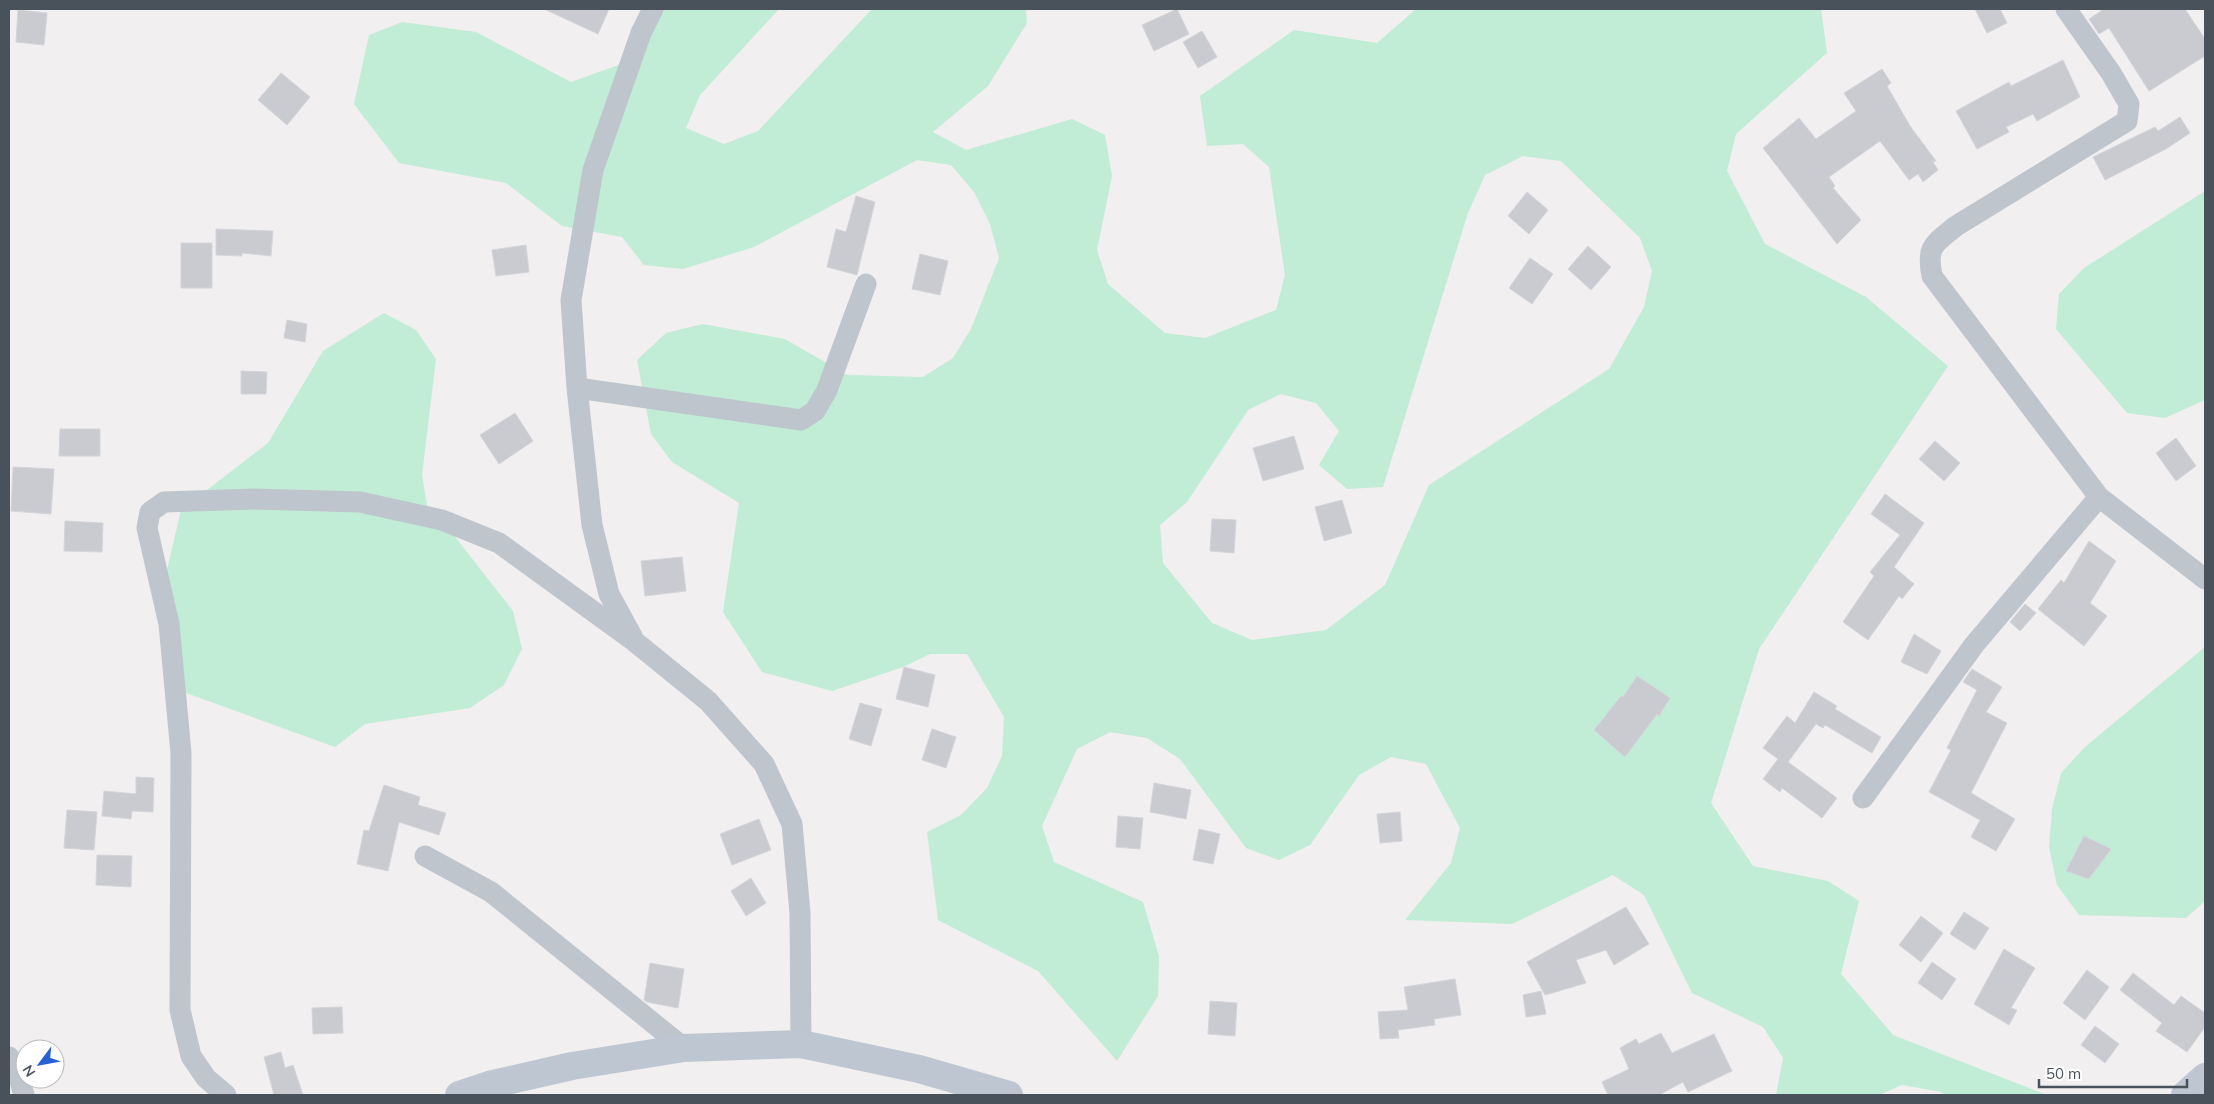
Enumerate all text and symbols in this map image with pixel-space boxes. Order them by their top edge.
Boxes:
north arrow [15,1039,65,1089]
scale bar [2039,1056,2186,1088]
text: N [19,1062,39,1080]
text: 50 m [2046,1064,2081,1083]

